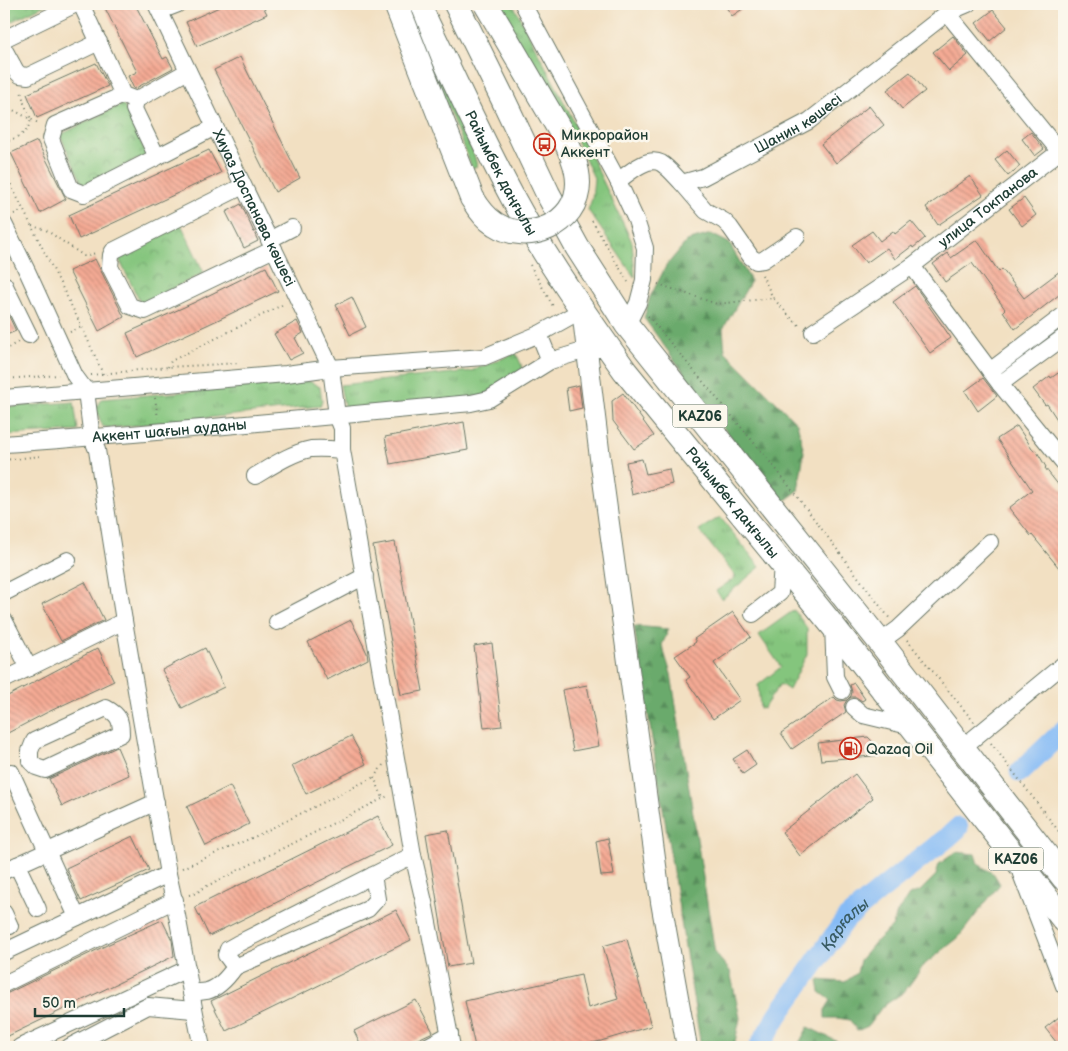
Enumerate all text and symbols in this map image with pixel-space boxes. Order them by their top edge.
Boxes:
street label: Шанин көшесі [751,89,846,158]
street label: Райымбек даңғылы [460,107,541,239]
street label: Хиуаз Доспанова көшесі [208,126,300,289]
place label: Микрорайон Аккент [560,126,648,162]
bus stop icon: Микрорайон Аккент [533,132,557,156]
street label: улица Токпанова [934,163,1041,252]
road number: KАZ06 [672,404,728,428]
street label: Ақкент шағын ауданы [91,415,247,447]
street label: Райымбек даңғылы [681,443,783,562]
fuel station icon: Qazaq Oil [838,737,862,761]
place label: Qazaq Oil [866,740,933,759]
road number: KАZ06 [988,848,1044,871]
water label: Қарғалы [817,894,873,955]
scale bar [35,986,124,1018]
text: 50 m [42,994,76,1013]

